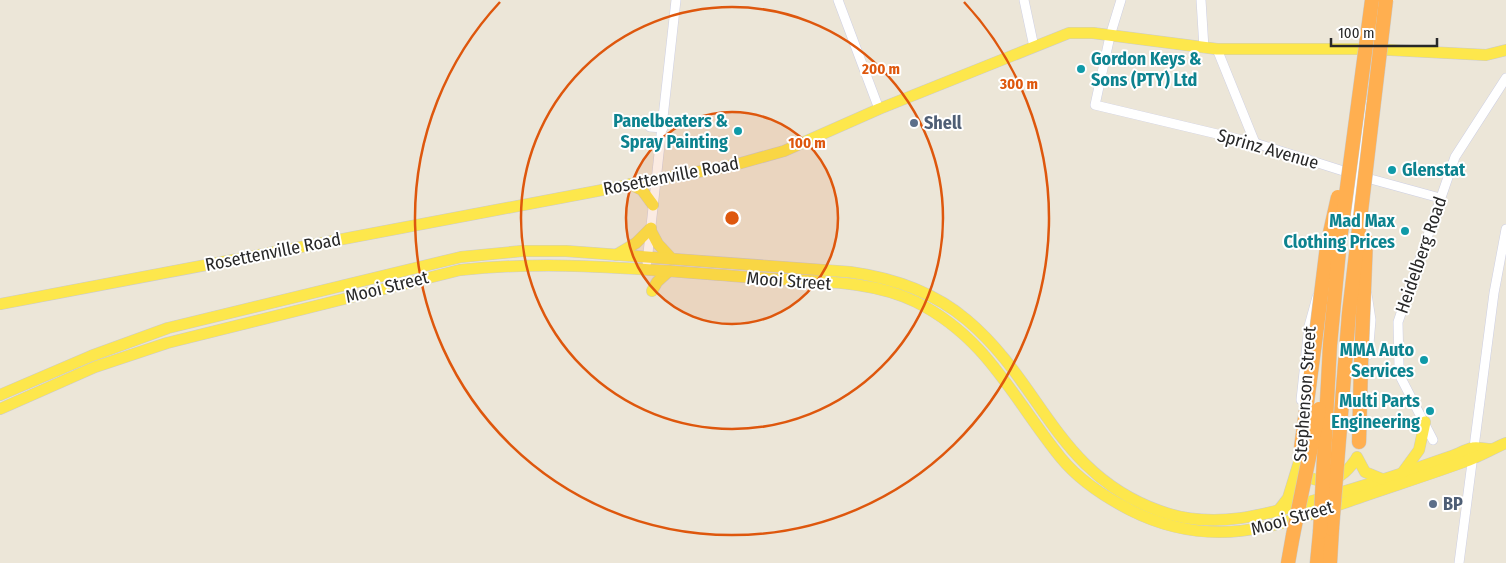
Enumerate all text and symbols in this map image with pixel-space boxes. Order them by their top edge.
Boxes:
scale bar [1331,15,1437,47]
text: 100 m [1338,24,1375,42]
place label: Gordon Keys & Sons (PTY) Ltd [1091,48,1202,91]
text: 200 m [861,60,900,78]
marker: Gordon Keys & Sons (PTY) Ltd [1075,63,1087,75]
text: 300 m [999,75,1038,93]
place label: Panelbeaters & Spray Painting [613,110,729,153]
place label: Shell [924,112,962,134]
marker: Shell [908,117,920,129]
street label: Sprinz Avenue [1215,124,1321,174]
marker: Panelbeaters & Spray Painting [732,125,744,137]
text: 100 m [788,134,826,152]
street label: Rosettenville Road [601,152,741,200]
place label: Glenstat [1402,159,1466,181]
marker: Glenstat [1386,164,1398,176]
street label: Heidelberg Road [1391,194,1451,316]
centre of rings [723,209,741,227]
place label: Mad Max Clothing Prices [1284,210,1396,253]
marker: Mad Max Clothing Prices [1399,225,1411,237]
street label: Rosettenville Road [203,228,343,276]
street label: Mooi Street [343,266,431,308]
street label: Mooi Street [746,267,832,295]
street label: Stephenson Street [1289,325,1321,463]
place label: MMA Auto Services [1340,339,1414,382]
marker: MMA Auto Services [1418,354,1430,366]
place label: Multi Parts Engineering [1331,390,1420,433]
marker: Multi Parts Engineering [1424,405,1436,417]
place label: BP [1443,493,1463,515]
street label: Mooi Street [1248,496,1336,540]
marker: BP [1427,498,1439,510]

